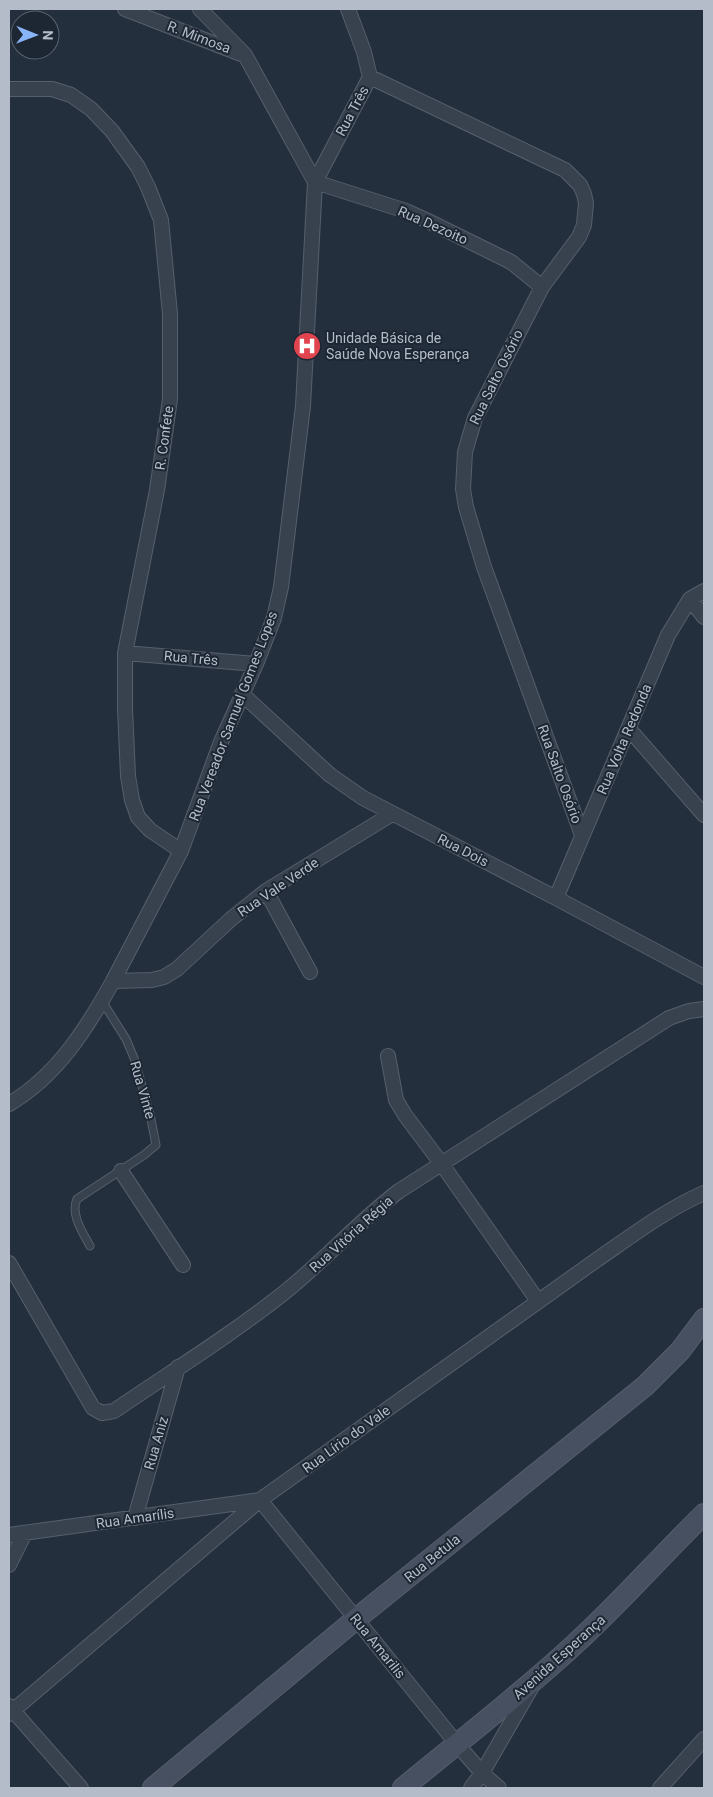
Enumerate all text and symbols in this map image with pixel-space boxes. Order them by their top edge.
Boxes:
north arrow [10,10,60,60]
street label: R. Mimosa [165,18,233,56]
text: N [40,30,56,40]
street label: Rua Três [332,83,372,139]
street label: Rua Dezoito [396,202,470,248]
street label: Rua Salto Osório [466,327,526,427]
place label: Unidade Básica de Saúde Nova Esperança [326,330,469,362]
hospital icon: Unidade Básica de Saúde Nova Esperança [292,331,322,361]
street label: R. Confete [152,405,176,471]
street label: Rua Vereador Samuel Gomes Lopes [186,609,280,823]
street label: Rua Três [163,648,219,668]
street label: Rua Volta Redonda [594,681,654,797]
street label: Rua Salto Osório [535,723,585,825]
street label: Rua Dois [435,830,491,870]
street label: Rua Vale Verde [235,854,321,920]
street label: Rua Vinte [127,1059,159,1121]
street label: Rua Vitória Régia [306,1192,396,1276]
street label: Rua Lírio do Vale [299,1402,393,1476]
street label: Rua Aniz [141,1414,171,1471]
street label: Rua Amarílis [95,1505,175,1531]
street label: Rua Betula [401,1531,463,1585]
street label: Rua Amarilis [347,1610,409,1682]
street label: Avenida Esperança [510,1611,608,1703]

